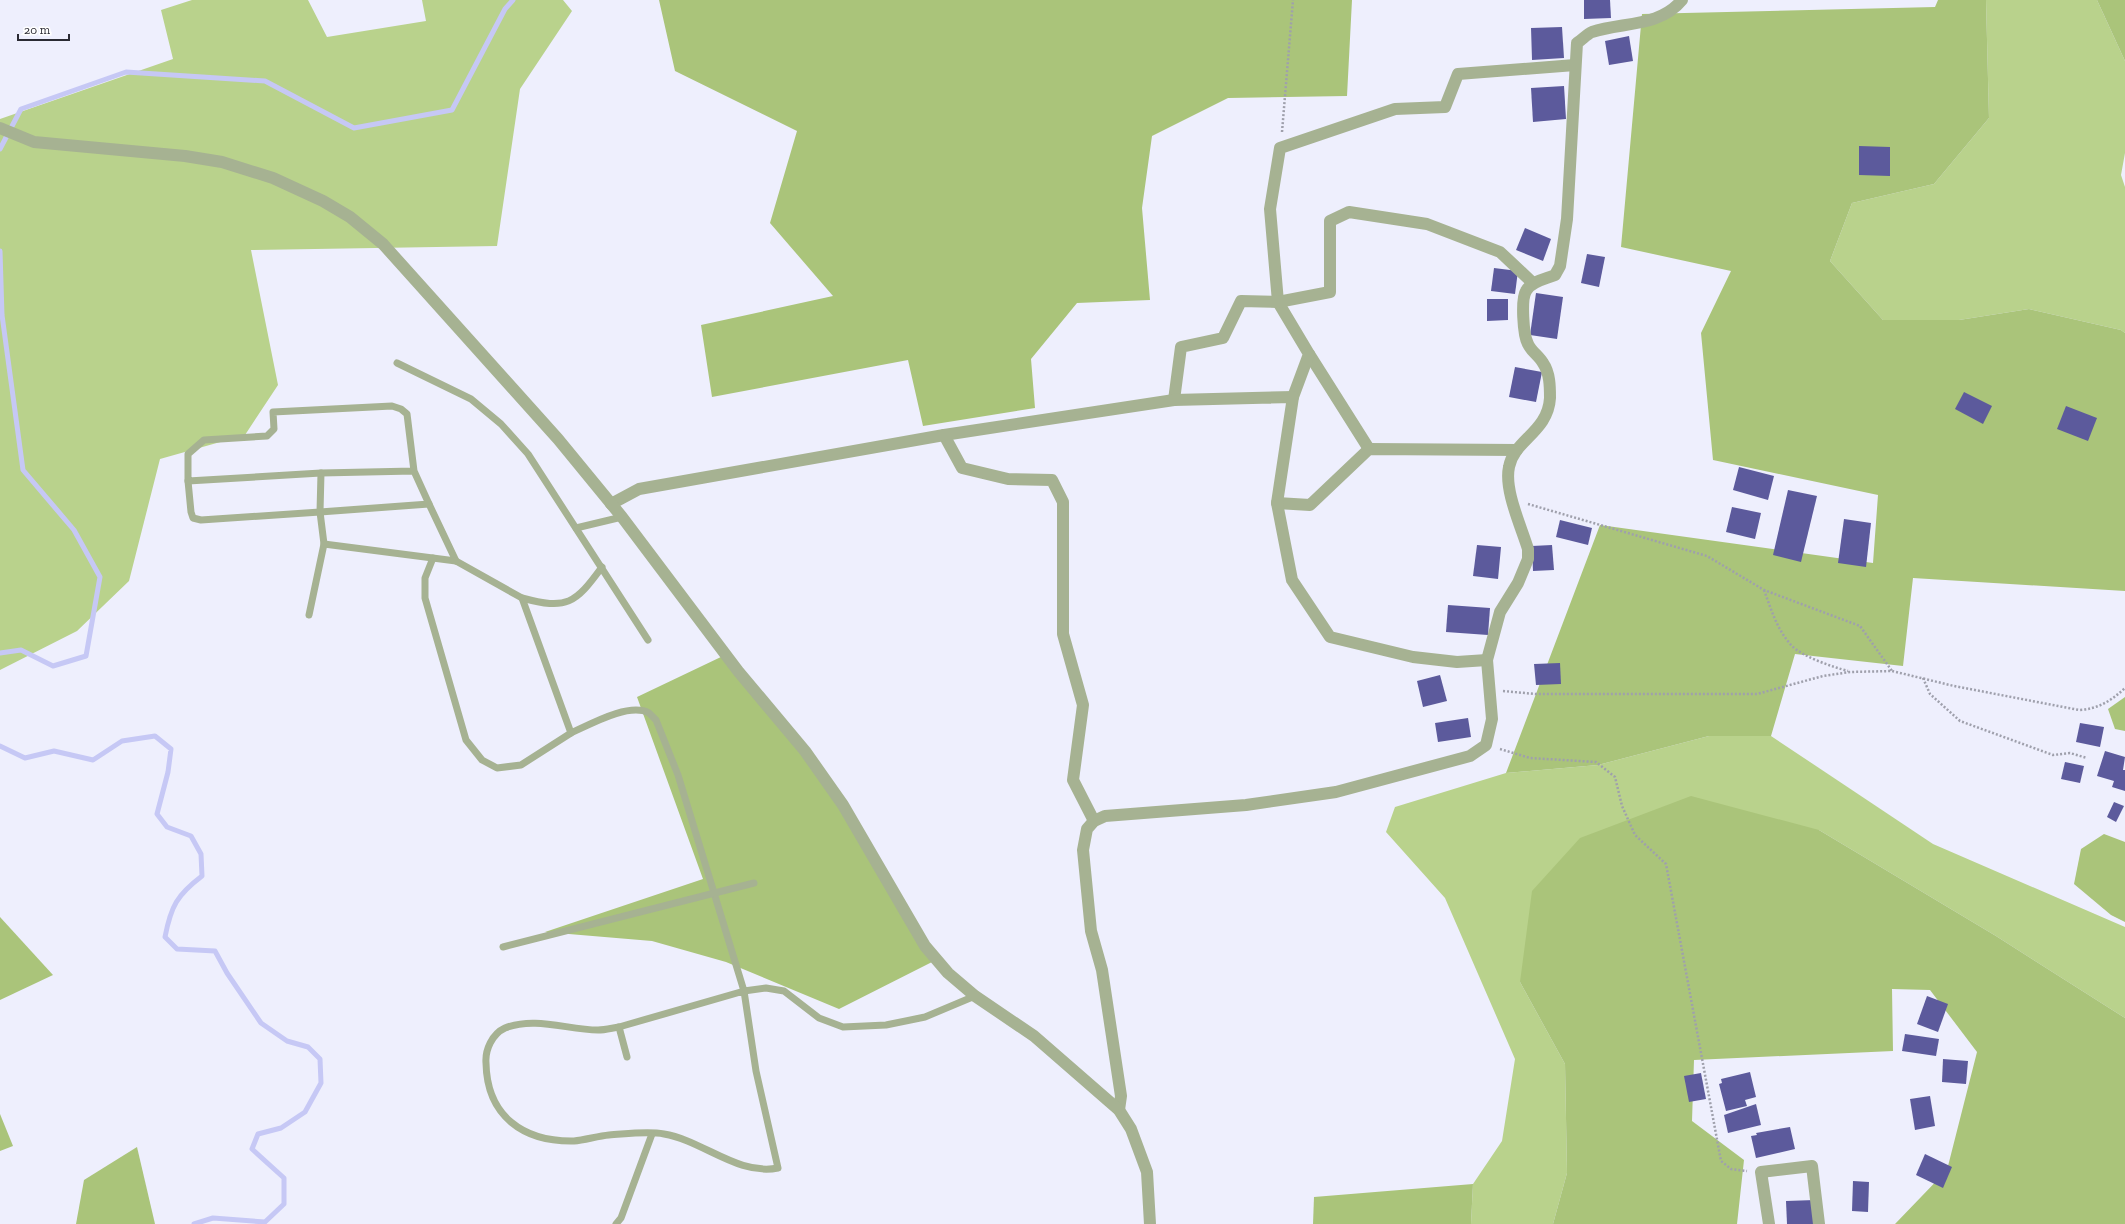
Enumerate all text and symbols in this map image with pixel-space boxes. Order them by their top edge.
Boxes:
scale bar [18,16,69,42]
text: 20 m [24,23,51,37]

